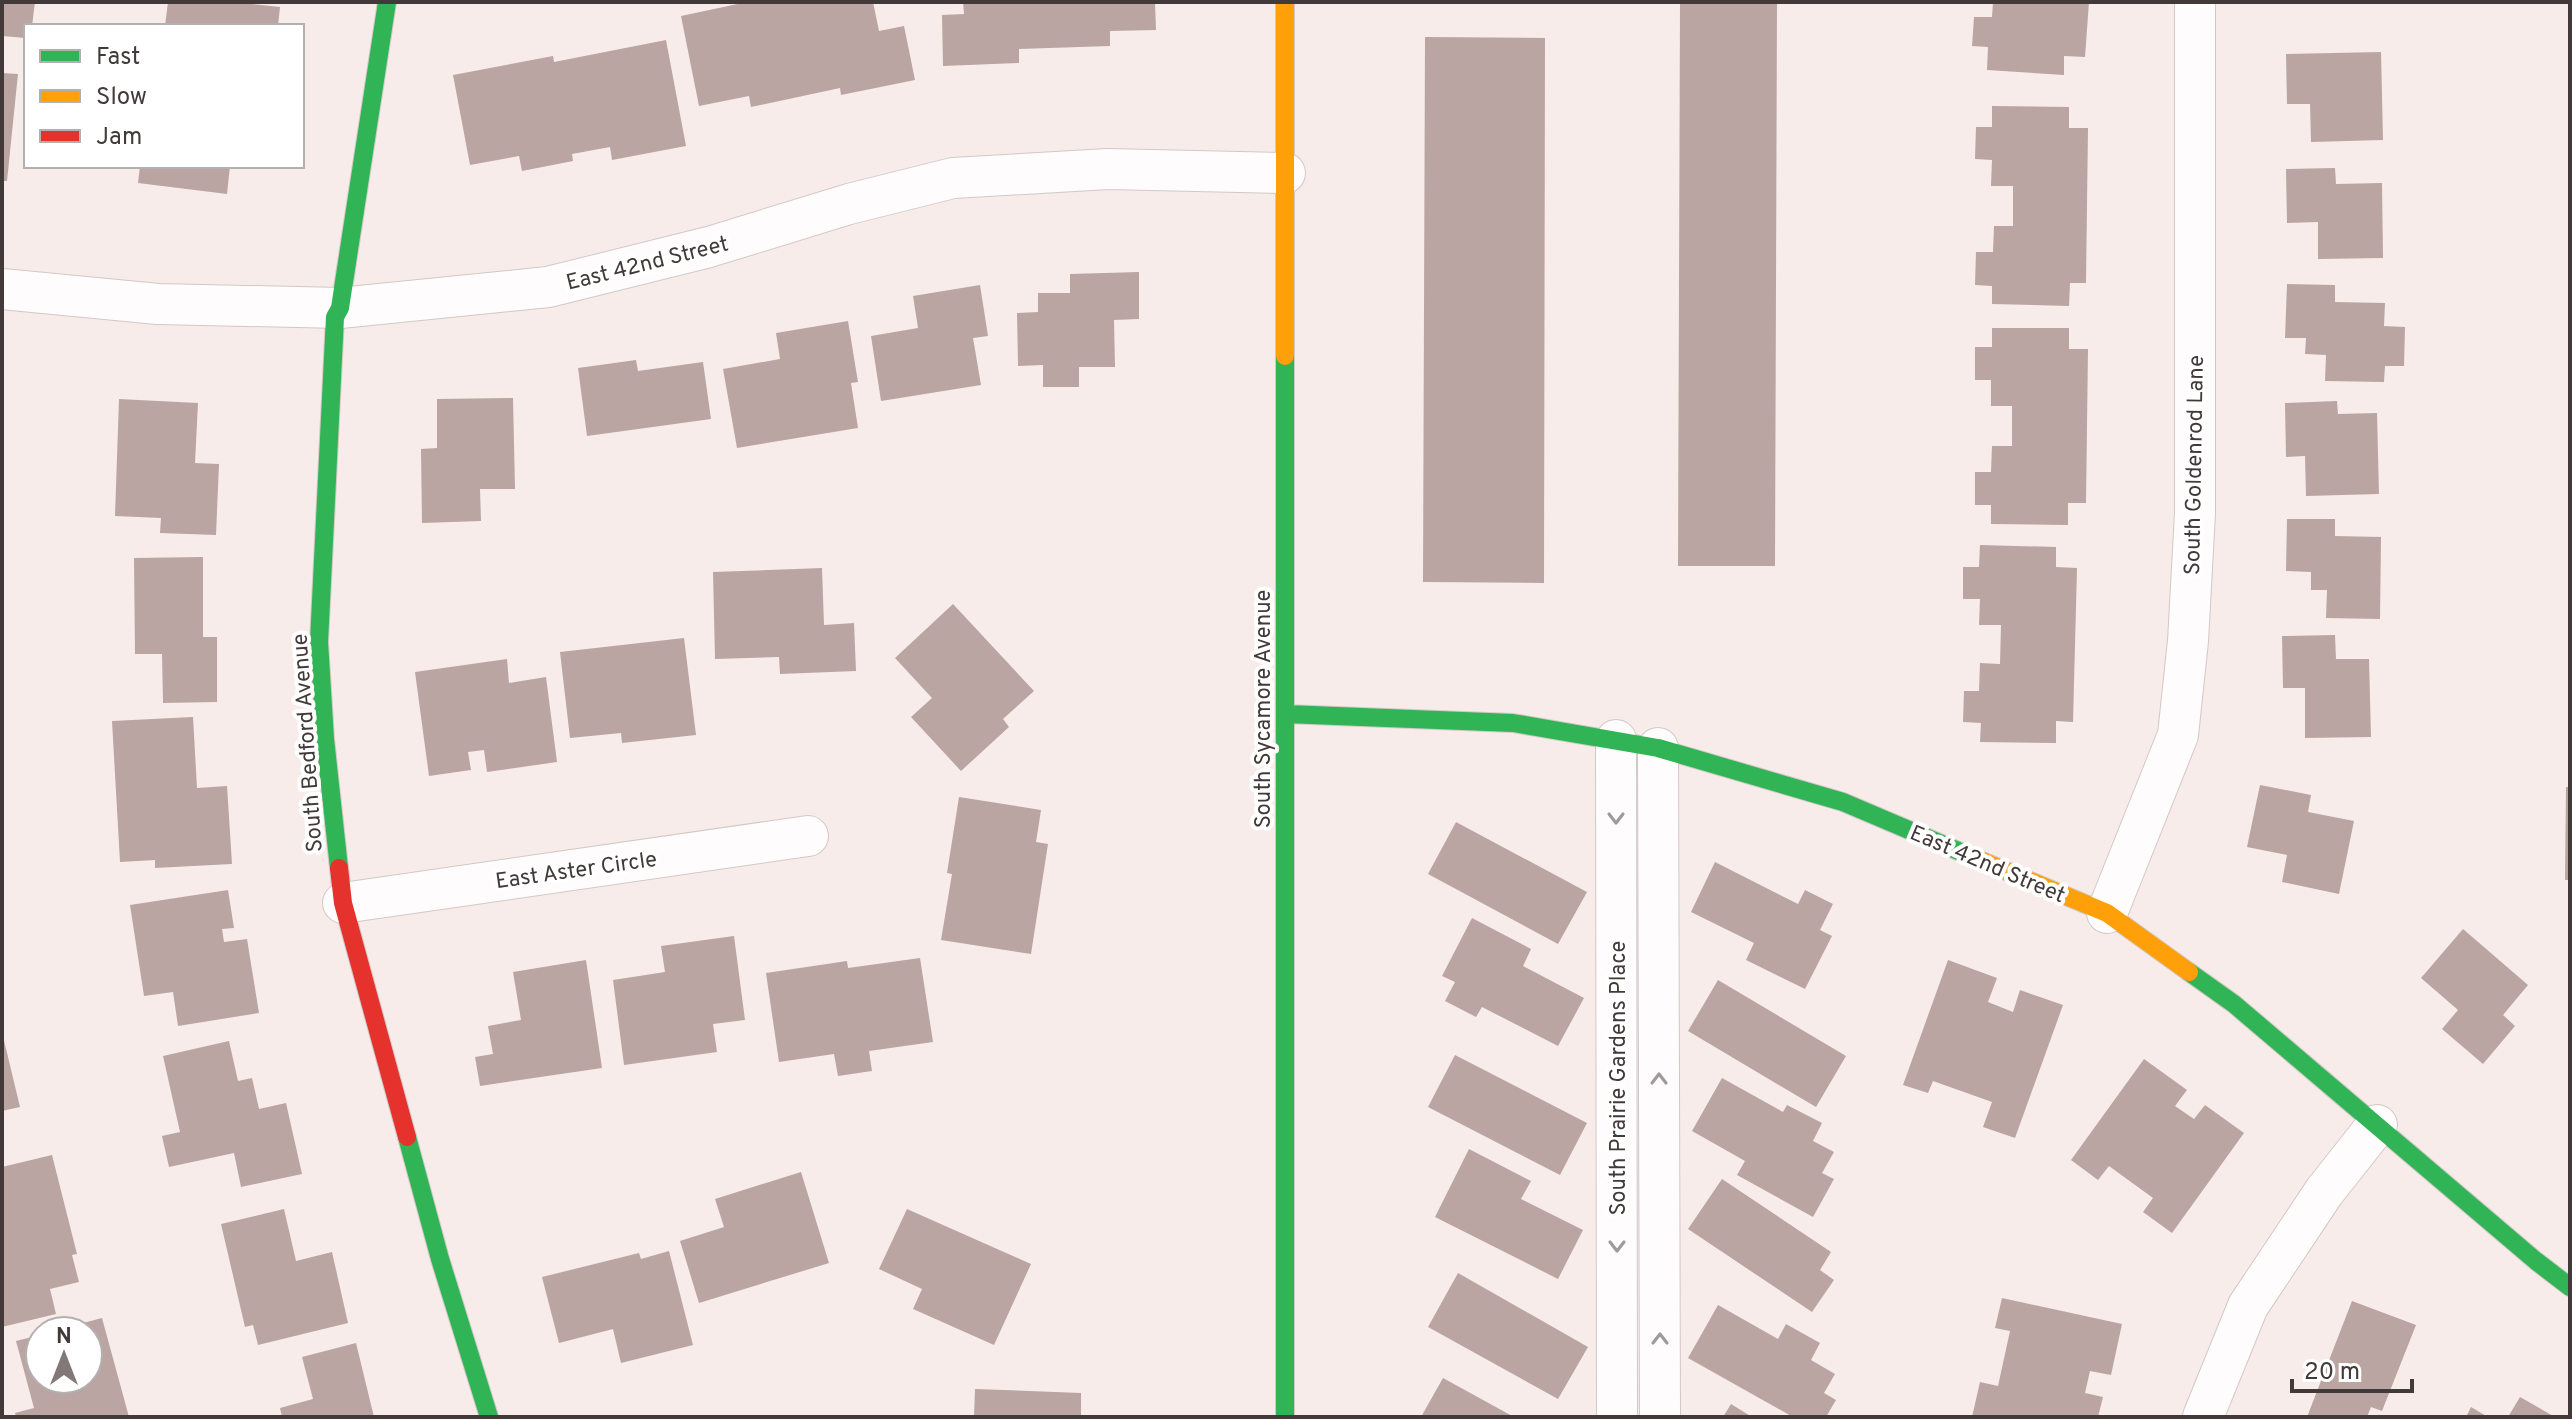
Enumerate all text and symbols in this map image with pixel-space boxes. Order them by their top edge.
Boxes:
legend [24,24,304,168]
text: Fast [96,43,140,73]
text: Slow [96,83,147,113]
text: Jam [96,123,142,153]
street label: East 42nd Street [564,231,731,298]
street label: South Goldenrod Lane [2180,355,2211,575]
street label: South Sycamore Avenue [1251,590,1278,828]
street label: South Bedford Avenue [287,633,330,853]
one-way arrow [1607,812,1625,825]
street label: East 42nd Street [1905,820,2069,910]
street label: East Aster Circle [494,847,659,896]
street label: South Prairie Gardens Place [1606,941,1633,1215]
one-way arrow [1650,1072,1668,1085]
one-way arrow [1608,1240,1626,1253]
north arrow [24,1315,104,1395]
text: N [56,1324,72,1351]
one-way arrow [1651,1332,1669,1345]
scale bar [2292,1343,2412,1393]
text: 20 m [2304,1358,2360,1388]

